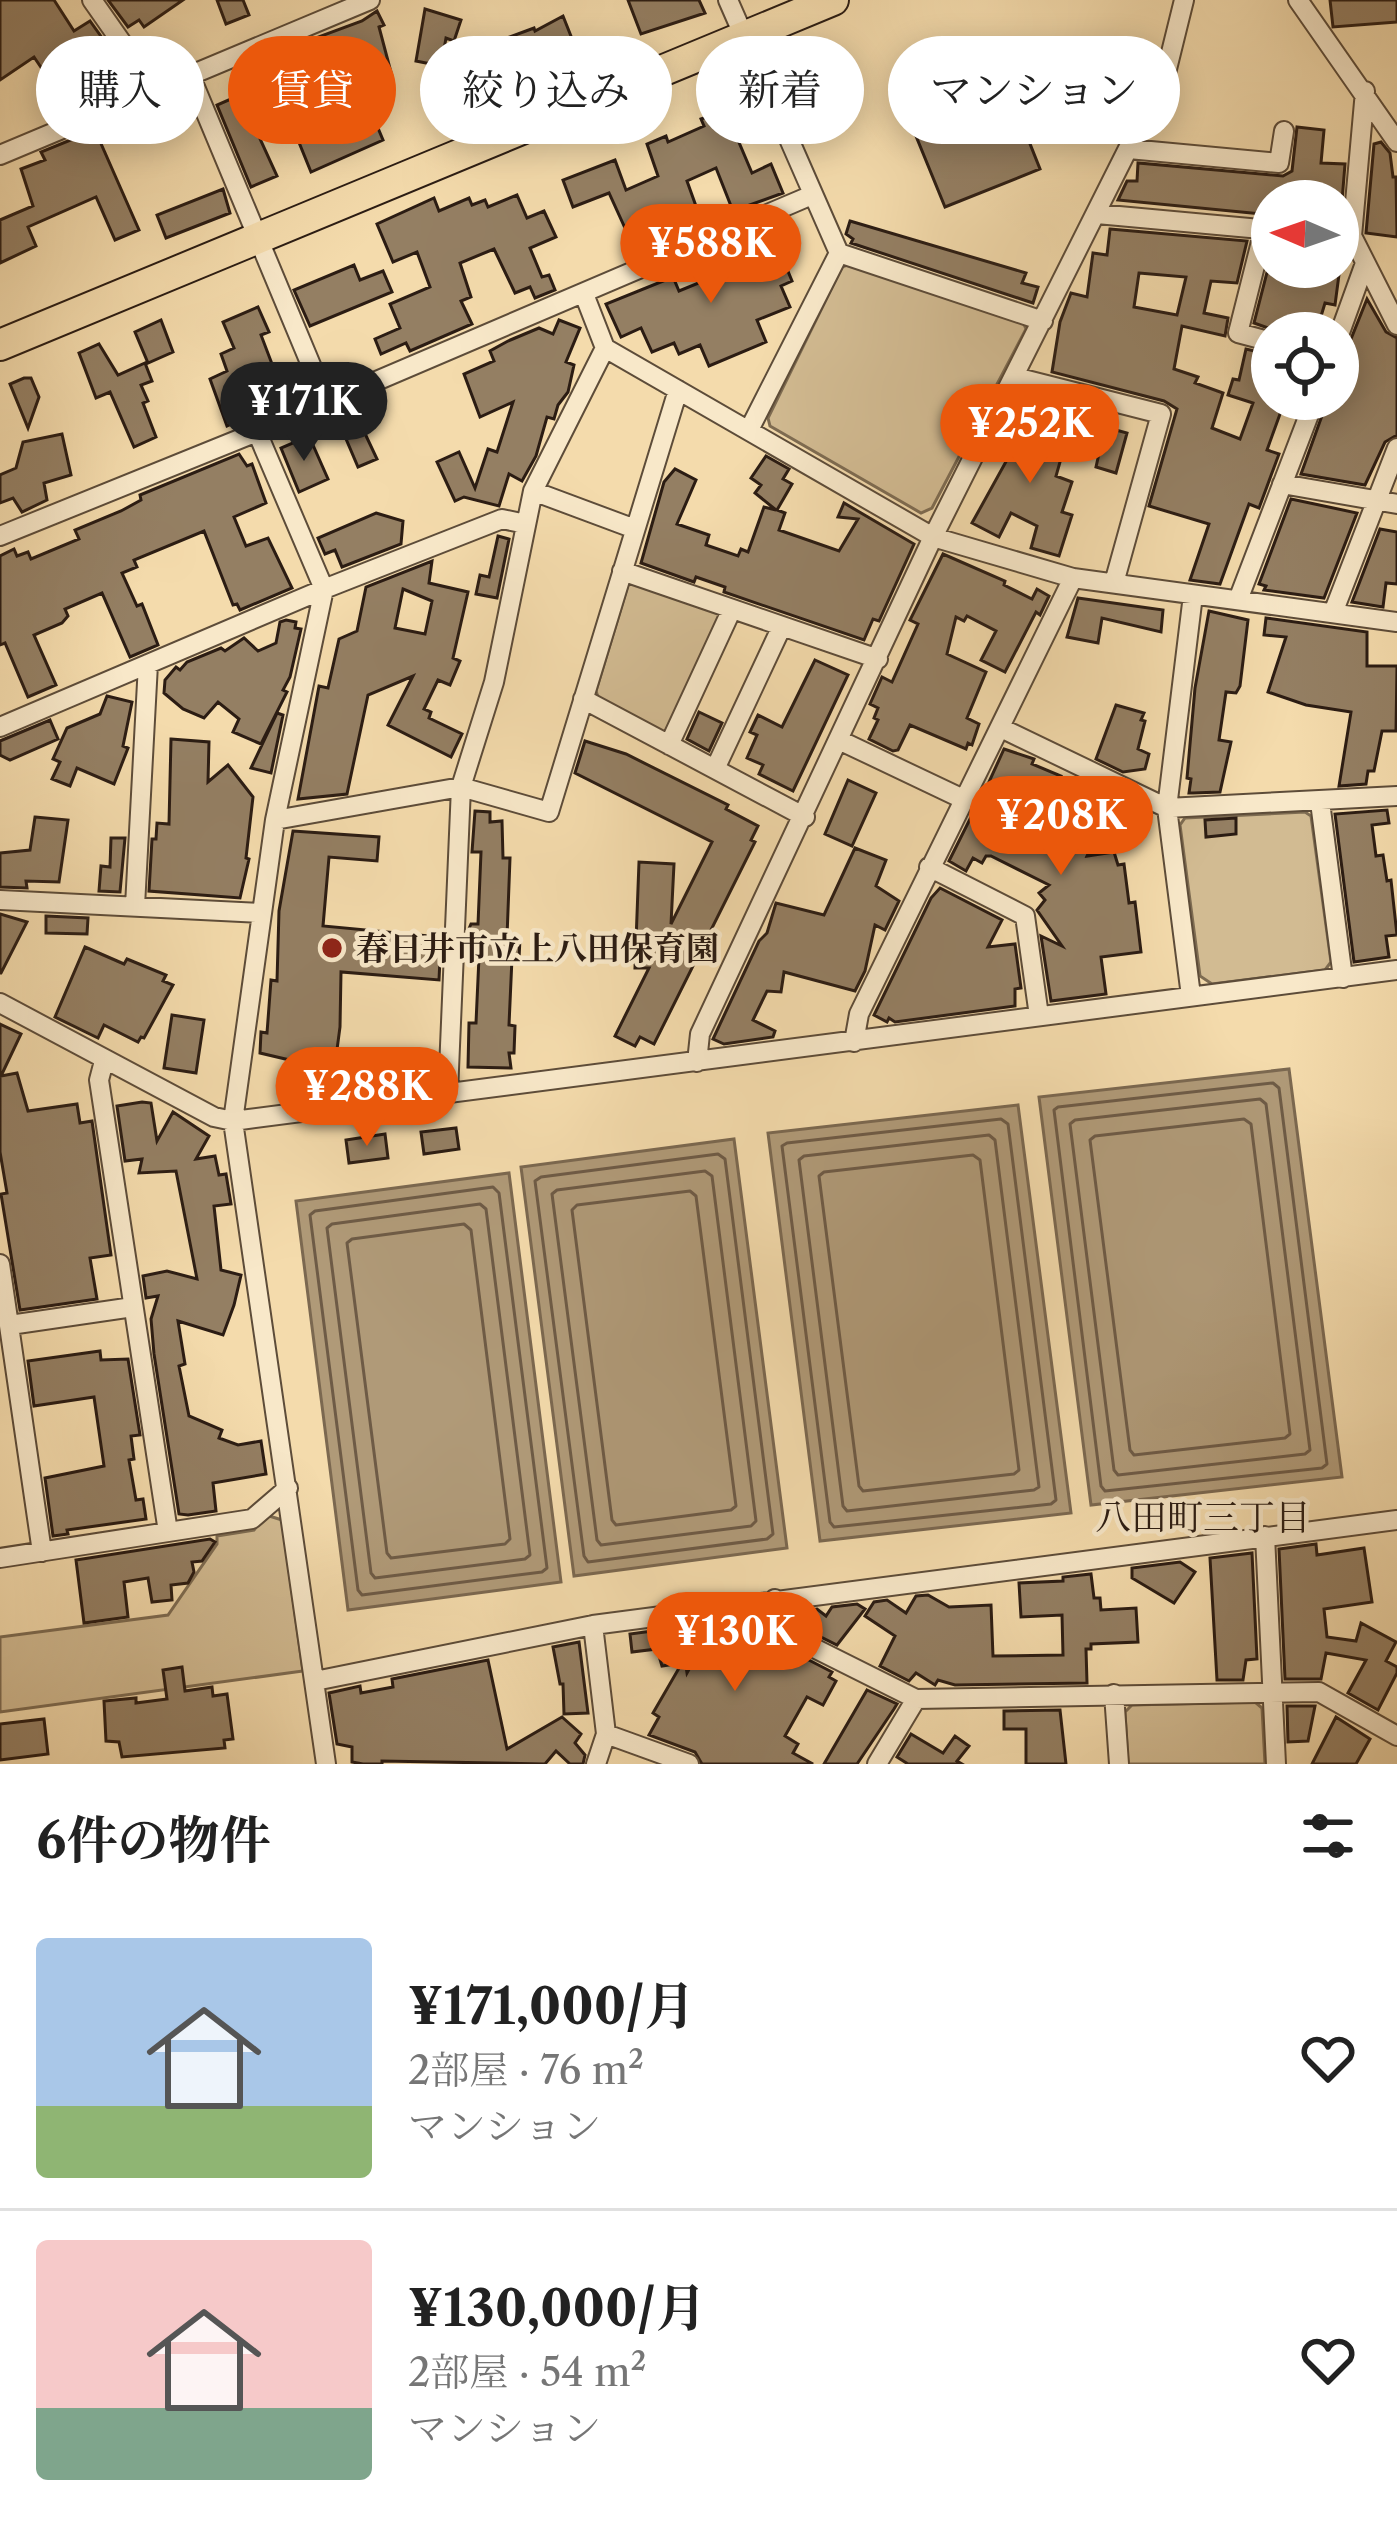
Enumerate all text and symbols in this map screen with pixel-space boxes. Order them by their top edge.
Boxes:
chip: 購入 [36,36,204,144]
chip: 賃貸 [228,36,396,144]
chip: 絞り込み [420,36,672,144]
chip: 新着 [696,36,864,144]
chip: マンション [888,36,1180,144]
north arrow [1251,180,1359,288]
map controls [1251,180,1359,420]
pin: ¥588K [627,204,795,306]
text: ¥588K [647,219,775,267]
button: locate [1251,312,1359,420]
pin: ¥171K [220,362,388,464]
text: ¥171K [247,377,361,425]
pin: ¥252K [946,384,1114,486]
text: ¥252K [967,399,1093,447]
pin: ¥208K [977,776,1145,878]
text: ¥208K [996,791,1126,839]
place label: 春日井市立上八田保育園 [356,928,719,969]
marker: 春日井市立上八田保育園 [319,935,345,961]
pin: ¥288K [283,1047,451,1149]
text: ¥288K [303,1062,431,1110]
district label: 八田町三丁目 [1095,1495,1311,1539]
pin: ¥130K [651,1592,819,1694]
text: ¥130K [674,1607,796,1655]
icon: filters [1295,1803,1361,1869]
text: 6件の物件 [36,1809,270,1871]
text: ¥171,000/月 [408,1975,696,2037]
icon: home [132,1986,276,2130]
icon: heart [1295,2025,1361,2091]
text: 2部屋 · 76 m² [408,2046,644,2094]
text: マンション [408,2102,601,2150]
text: ¥130,000/月 [408,2277,707,2339]
icon: home [132,2288,276,2432]
icon: heart [1295,2327,1361,2393]
text: 2部屋 · 54 m² [408,2348,647,2396]
text: マンション [408,2404,601,2452]

